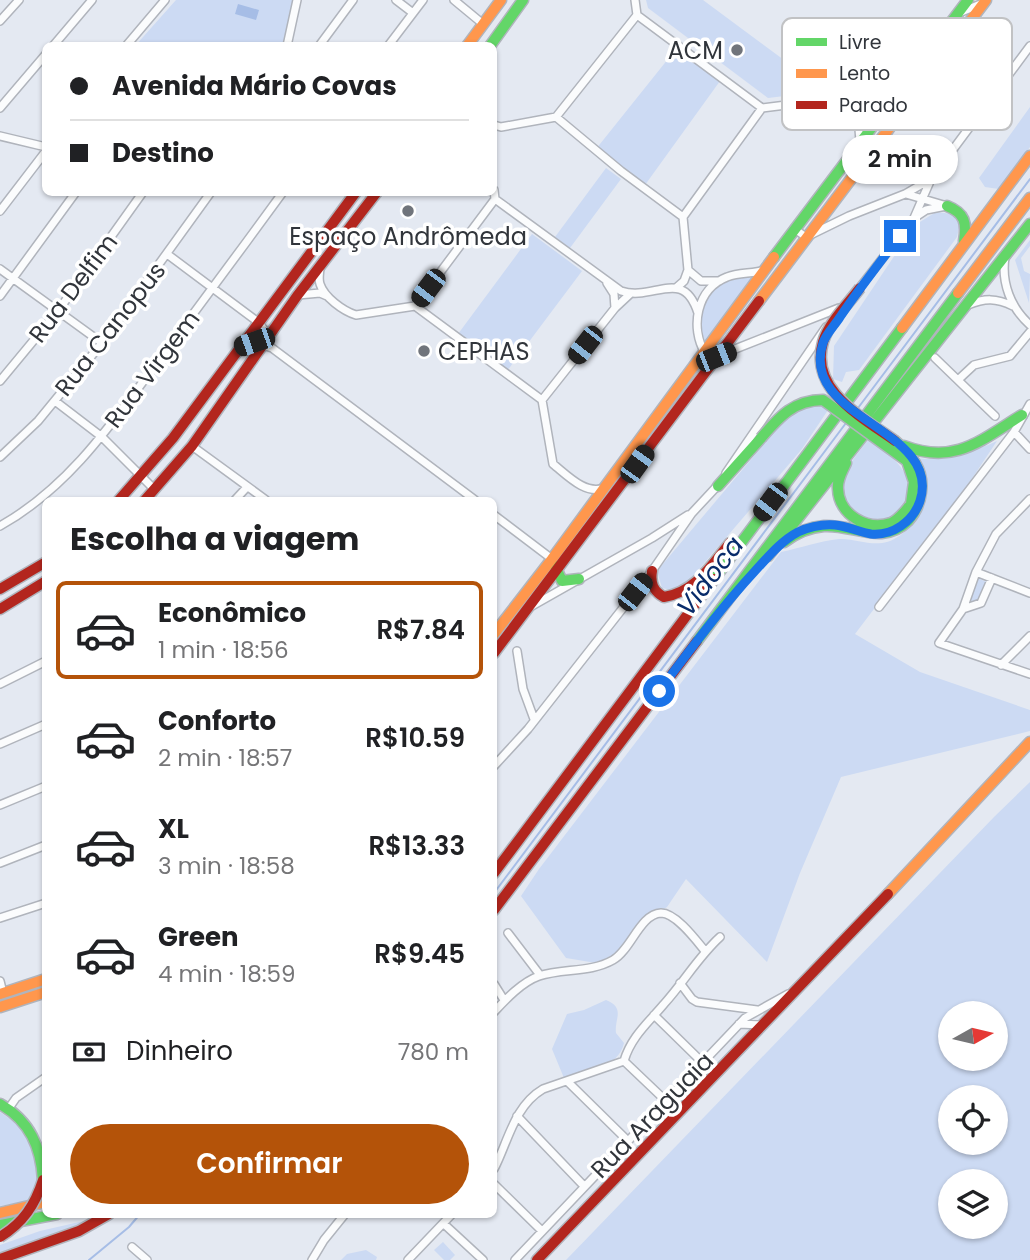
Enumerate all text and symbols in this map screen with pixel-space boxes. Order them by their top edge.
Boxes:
legend [782,18,1012,130]
text: Livre [839,29,881,56]
place label: ACM [668,34,723,67]
marker: ACM [729,42,745,58]
text: Lento [839,60,890,87]
text: Avenida Mário Covas [112,68,397,104]
text: Parado [839,92,908,119]
callout: 2 min [842,134,958,184]
text: Destino [112,135,214,171]
text: 2 min [868,143,932,175]
marker: Espaço Andrômeda [400,203,416,219]
place label: Espaço Andrômeda [289,220,527,253]
route end [884,220,916,252]
street label: Rua Delfim [21,227,125,349]
street label: Rua Canopus [47,255,173,403]
car [407,265,450,311]
street label: Rua Virgem [97,303,207,435]
car [564,322,607,368]
car [231,325,278,359]
place label: CEPHAS [438,335,530,368]
car [693,339,740,375]
marker: CEPHAS [416,343,432,359]
car [617,441,658,487]
car [749,479,792,525]
text: Escolha a viagem [70,516,359,561]
water label: Vidoca [668,529,752,623]
car [614,569,657,615]
text: Econômico [158,595,306,631]
icon: car [74,599,137,662]
text: R$7.84 [376,612,465,648]
text: 1 min · 18:56 [158,634,289,666]
route start [643,675,675,707]
text: Conforto [158,703,276,739]
icon: car [74,707,137,770]
text: R$10.59 [365,720,465,756]
text: 2 min · 18:57 [158,742,292,774]
text: XL [158,811,189,847]
icon: car [74,815,137,878]
text: R$13.33 [368,828,465,864]
text: 3 min · 18:58 [158,850,295,882]
text: Green [158,919,239,955]
icon: car [74,923,137,986]
text: R$9.45 [374,936,465,972]
text: 4 min · 18:59 [158,958,296,990]
north arrow [938,1001,1008,1071]
map controls [938,1001,1008,1239]
icon: cash [70,1033,108,1071]
text: Dinheiro [126,1033,233,1069]
text: 780 m [398,1036,469,1068]
street label: Rua Araguaia [583,1045,721,1185]
button: locate [938,1085,1008,1155]
button: Confirmar [70,1124,469,1204]
button: layers [938,1169,1008,1239]

